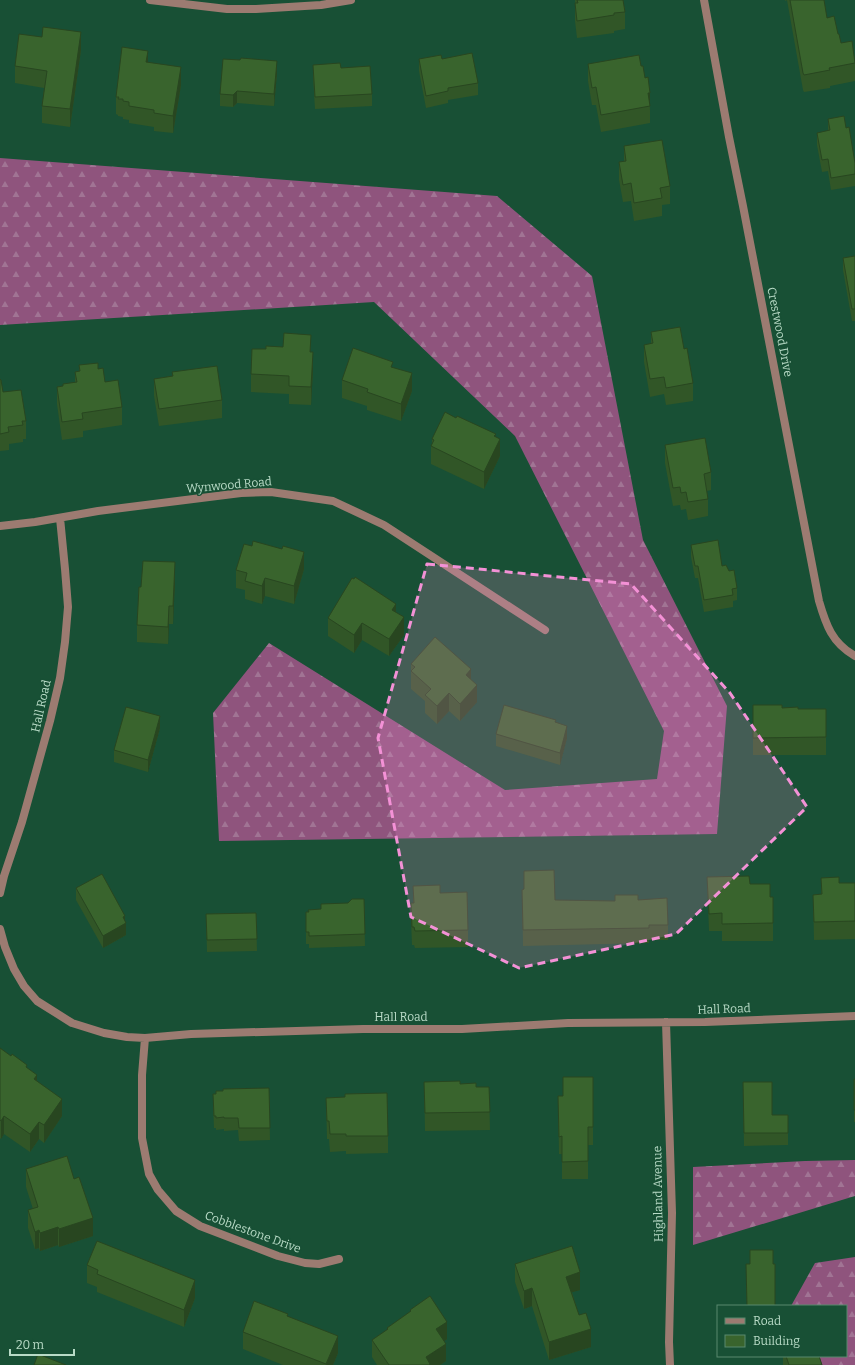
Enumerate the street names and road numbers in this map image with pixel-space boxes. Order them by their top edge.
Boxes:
street label: Crestwood Drive [764,286,796,378]
street label: Wynwood Road [186,474,272,496]
street label: Hall Road [28,678,54,734]
street label: Hall Road [697,1001,751,1017]
street label: Hall Road [374,1010,428,1024]
street label: Highland Avenue [650,1146,666,1242]
street label: Cobblestone Drive [203,1208,303,1256]

